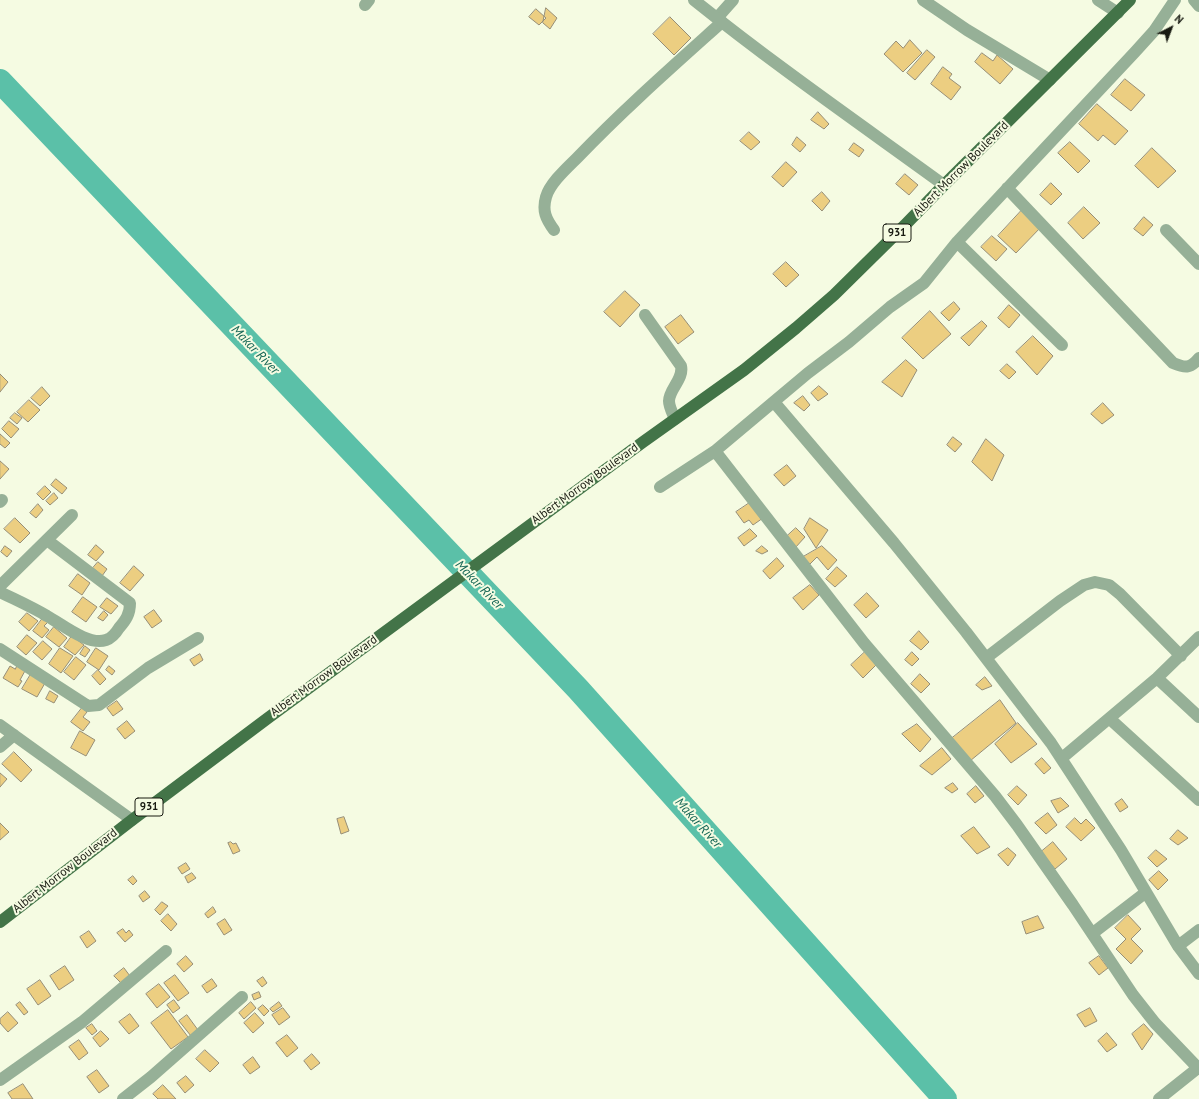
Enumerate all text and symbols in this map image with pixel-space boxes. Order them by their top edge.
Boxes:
north arrow [1151,8,1191,48]
text: N [1172,11,1186,27]
street label: Albert Morrow Boulevard [910,118,1012,220]
road number: 931 [883,224,911,242]
water label: Makar River [228,322,282,378]
street label: Albert Morrow Boulevard [529,440,641,528]
water label: Makar River [452,557,506,613]
street label: Albert Morrow Boulevard [268,632,380,720]
water label: Makar River [671,795,725,851]
road number: 931 [135,798,163,816]
street label: Albert Morrow Boulevard [10,826,120,916]

